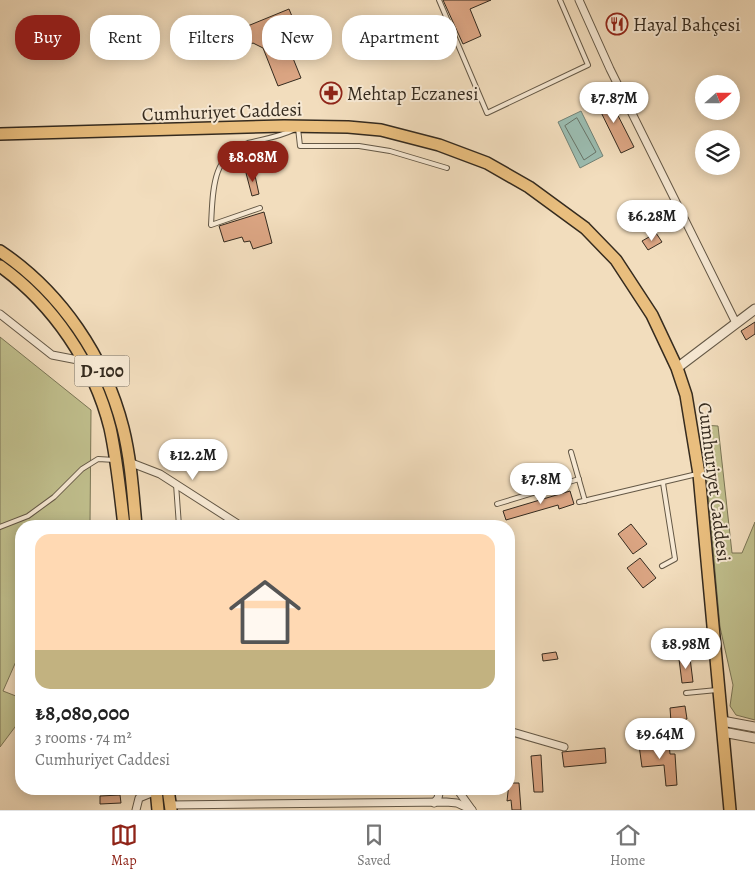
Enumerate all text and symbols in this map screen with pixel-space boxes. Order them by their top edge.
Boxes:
restaurant icon: Hayal Bahçesi [605,12,629,36]
place label: Hayal Bahçesi [633,12,740,38]
chip: Buy [15,15,80,60]
chip: Rent [90,15,160,60]
chip: Filters [170,15,252,60]
chip: New [262,15,332,60]
chip: Apartment [342,15,457,60]
north arrow [695,75,740,120]
map controls [695,75,740,175]
pharmacy icon: Mehtap Eczanesi [319,81,343,105]
place label: Mehtap Eczanesi [347,81,479,107]
pin: ₺7.87M [573,82,655,124]
text: ₺7.87M [590,87,638,109]
street label: Cumhuriyet Caddesi [141,96,303,128]
button: layers [695,130,740,175]
pin: ₺8.08M [212,140,294,183]
text: ₺8.08M [228,146,278,168]
pin: ₺6.28M [611,200,693,242]
text: ₺6.28M [628,205,676,227]
road number: D-100 [74,356,130,386]
street label: Cumhuriyet Caddesi [691,401,737,563]
pin: ₺12.2M [152,438,234,481]
text: ₺12.2M [170,444,216,466]
pin: ₺7.8M [506,462,576,505]
text: ₺7.8M [521,468,561,490]
icon: home [220,567,310,657]
pin: ₺8.98M [645,628,727,670]
text: ₺8.98M [662,633,710,655]
text: ₺8,080,000 [35,699,130,727]
pin: ₺9.64M [619,718,701,760]
text: ₺9.64M [636,723,684,745]
text: 3 rooms · 74 m² [35,727,132,749]
text: Cumhuriyet Caddesi [35,749,170,771]
tab: Map [110,821,138,870]
tab: Saved [357,821,391,870]
tab: Home [610,821,645,870]

